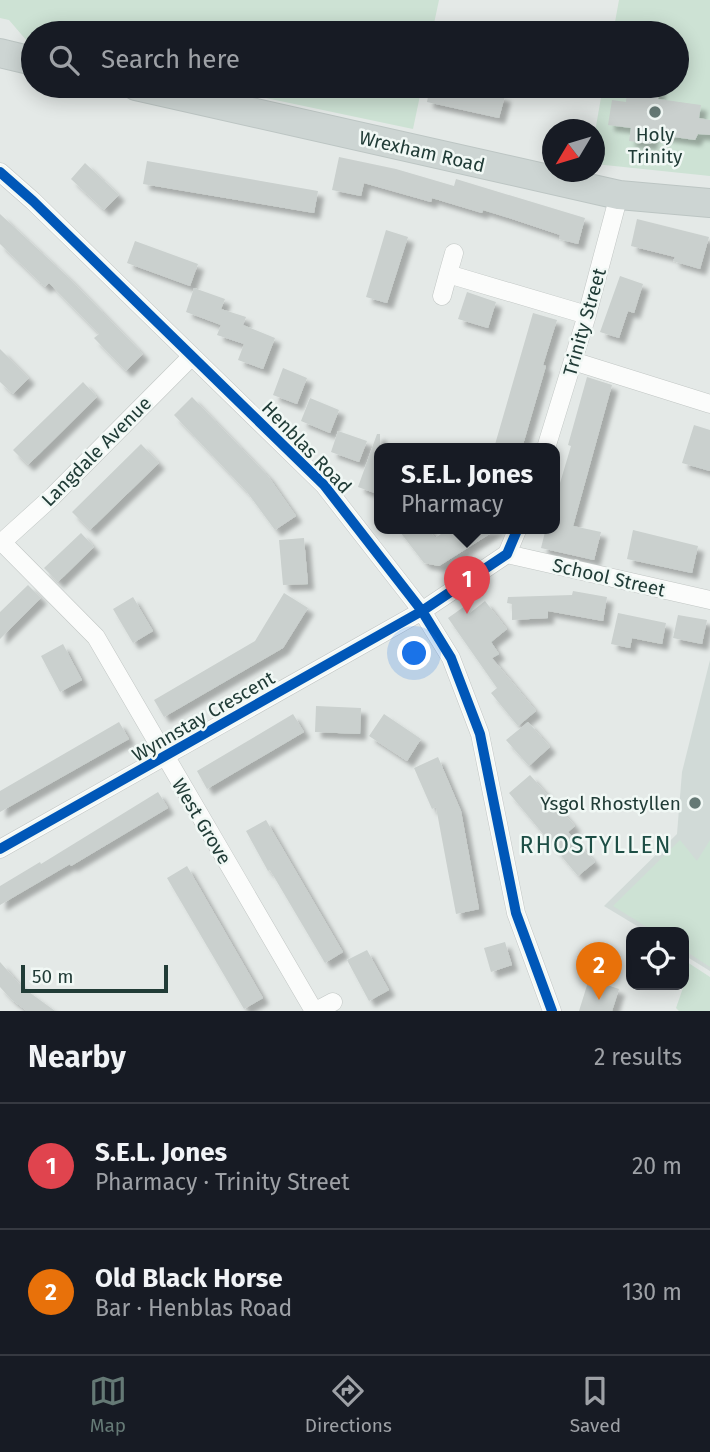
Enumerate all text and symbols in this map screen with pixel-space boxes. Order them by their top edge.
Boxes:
search box [21,21,689,98]
icon: search [45,41,83,79]
text: Search here [101,44,240,75]
marker: Holy Trinity [647,104,663,120]
north arrow [542,119,605,182]
place label: Holy Trinity [628,123,683,168]
street label: Wrexham Road [357,126,487,177]
street label: Trinity Street [558,265,611,379]
street label: Langdale Avenue [37,392,156,511]
street label: Henblas Road [257,397,356,498]
popup [374,443,560,534]
text: S.E.L. Jones [401,459,533,490]
text: Pharmacy [401,490,503,518]
street label: School Street [550,553,668,602]
pin: 1 [444,556,490,614]
your location [397,636,431,670]
street label: Wynnstay Crescent [128,666,279,767]
street label: West Grove [167,774,236,868]
place label: Ysgol Rhostyllen [540,792,681,815]
marker: Ysgol Rhostyllen [687,795,703,811]
district label: RHOSTYLLEN [520,831,672,859]
map controls [626,927,689,990]
button: locate [626,927,689,990]
pin: 2 [576,942,622,1000]
scale bar [21,962,168,994]
text: 50 m [32,965,73,988]
text: Nearby [28,1039,126,1075]
text: 2 results [594,1043,682,1071]
text: S.E.L. Jones [95,1137,227,1168]
text: 1 [46,1152,56,1180]
text: 20 m [632,1152,682,1180]
text: Pharmacy · Trinity Street [95,1168,350,1196]
text: Old Black Horse [95,1263,283,1294]
text: 2 [45,1278,57,1306]
text: 130 m [622,1278,682,1306]
text: Bar · Henblas Road [95,1294,292,1322]
tab: Map [89,1372,127,1437]
tab: Directions [305,1372,392,1437]
tab: Saved [570,1372,621,1437]

